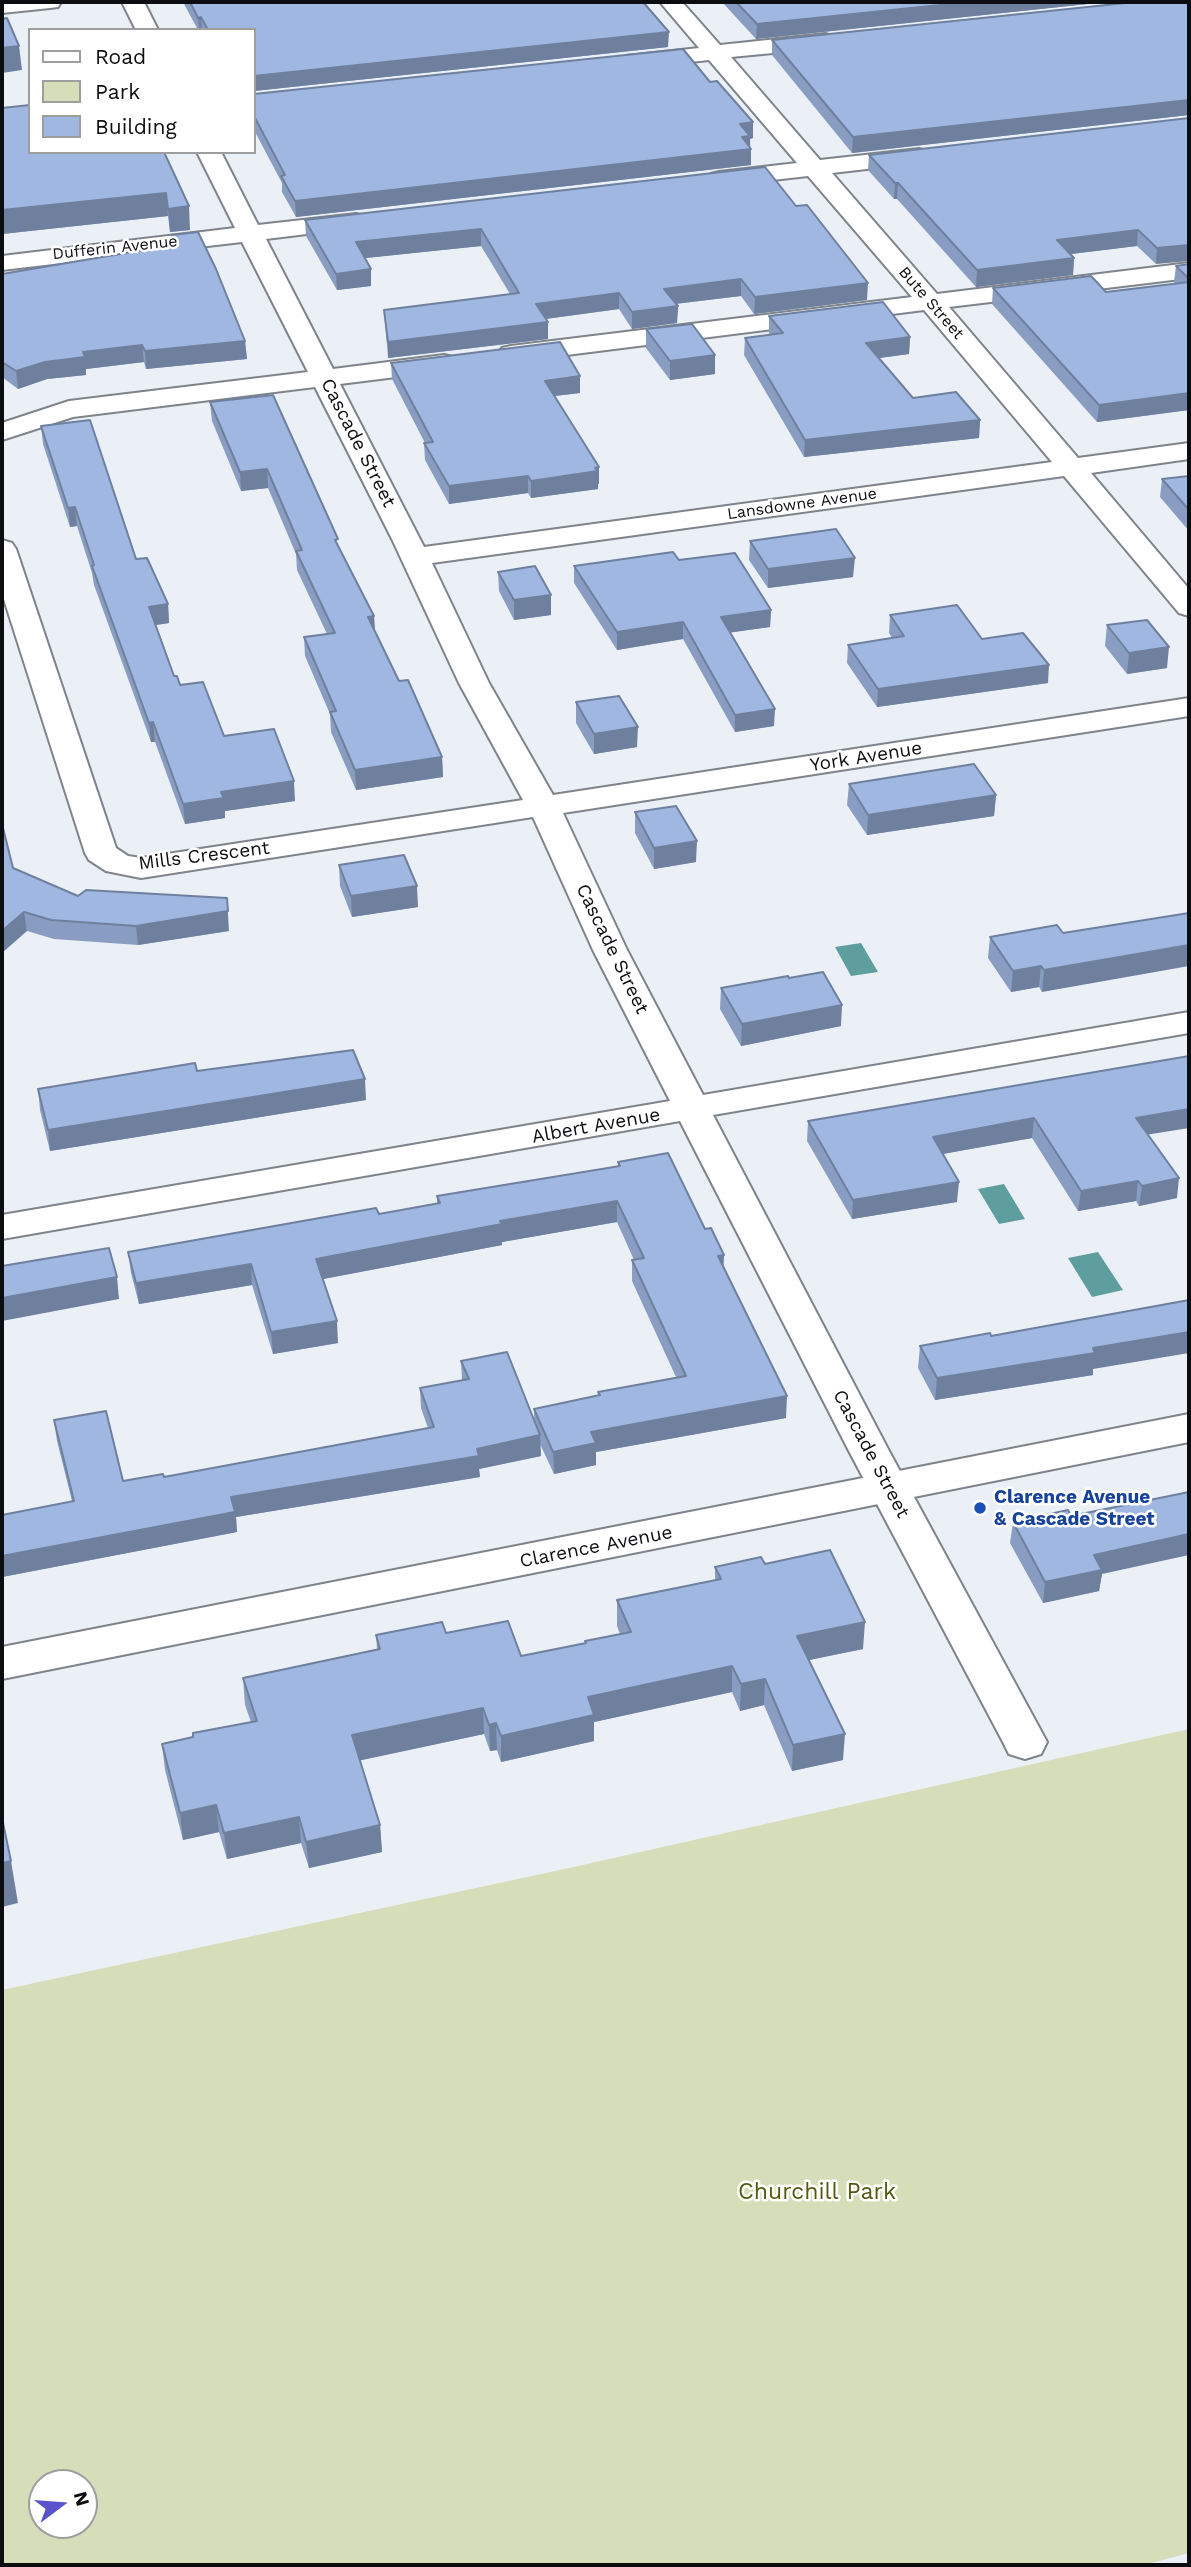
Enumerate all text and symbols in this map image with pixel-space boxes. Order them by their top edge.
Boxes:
legend [28,28,256,154]
text: Road [95,44,146,69]
text: Park [95,79,140,104]
text: Building [95,114,177,139]
street label: Dufferin Avenue [51,232,179,264]
street label: Bute Street [894,263,968,343]
street label: Cascade Street [316,375,400,511]
street label: Lansdowne Avenue [726,484,878,524]
street label: York Avenue [808,737,924,777]
street label: Mills Crescent [137,837,271,875]
street label: Cascade Street [571,880,653,1018]
street label: Albert Avenue [530,1103,662,1149]
street label: Cascade Street [828,1386,914,1522]
place label: Clarence Avenue & Cascade Street [994,1486,1155,1530]
marker: Clarence Avenue & Cascade Street [972,1500,988,1516]
street label: Clarence Avenue [518,1521,674,1573]
park label: Churchill Park [738,2178,896,2206]
north arrow [28,2469,98,2539]
text: N [69,2489,95,2509]

